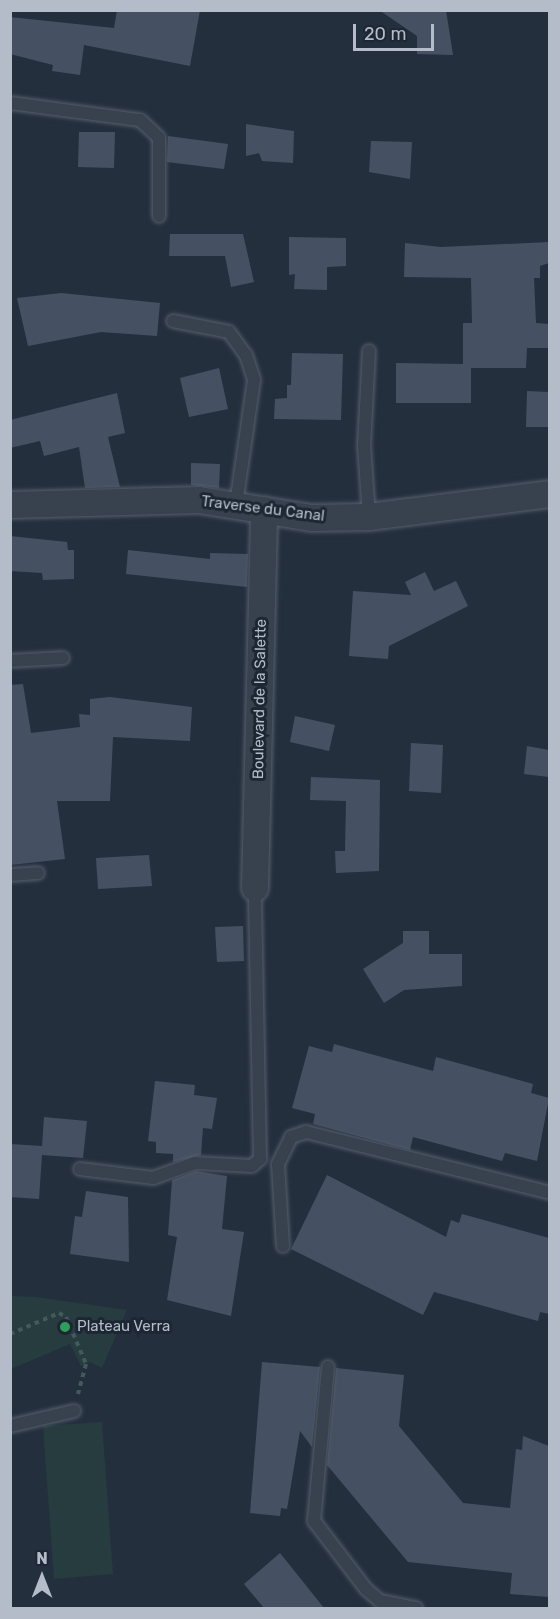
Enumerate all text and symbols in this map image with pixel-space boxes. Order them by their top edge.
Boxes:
scale bar [356,12,437,50]
text: 20 m [364,23,406,45]
street label: Traverse du Canal [200,493,326,525]
street label: Boulevard de la Salette [250,619,270,779]
place label: Plateau Verra [77,1318,171,1336]
marker: Plateau Verra [58,1320,72,1334]
north arrow [12,1547,72,1607]
text: N [36,1549,48,1568]

